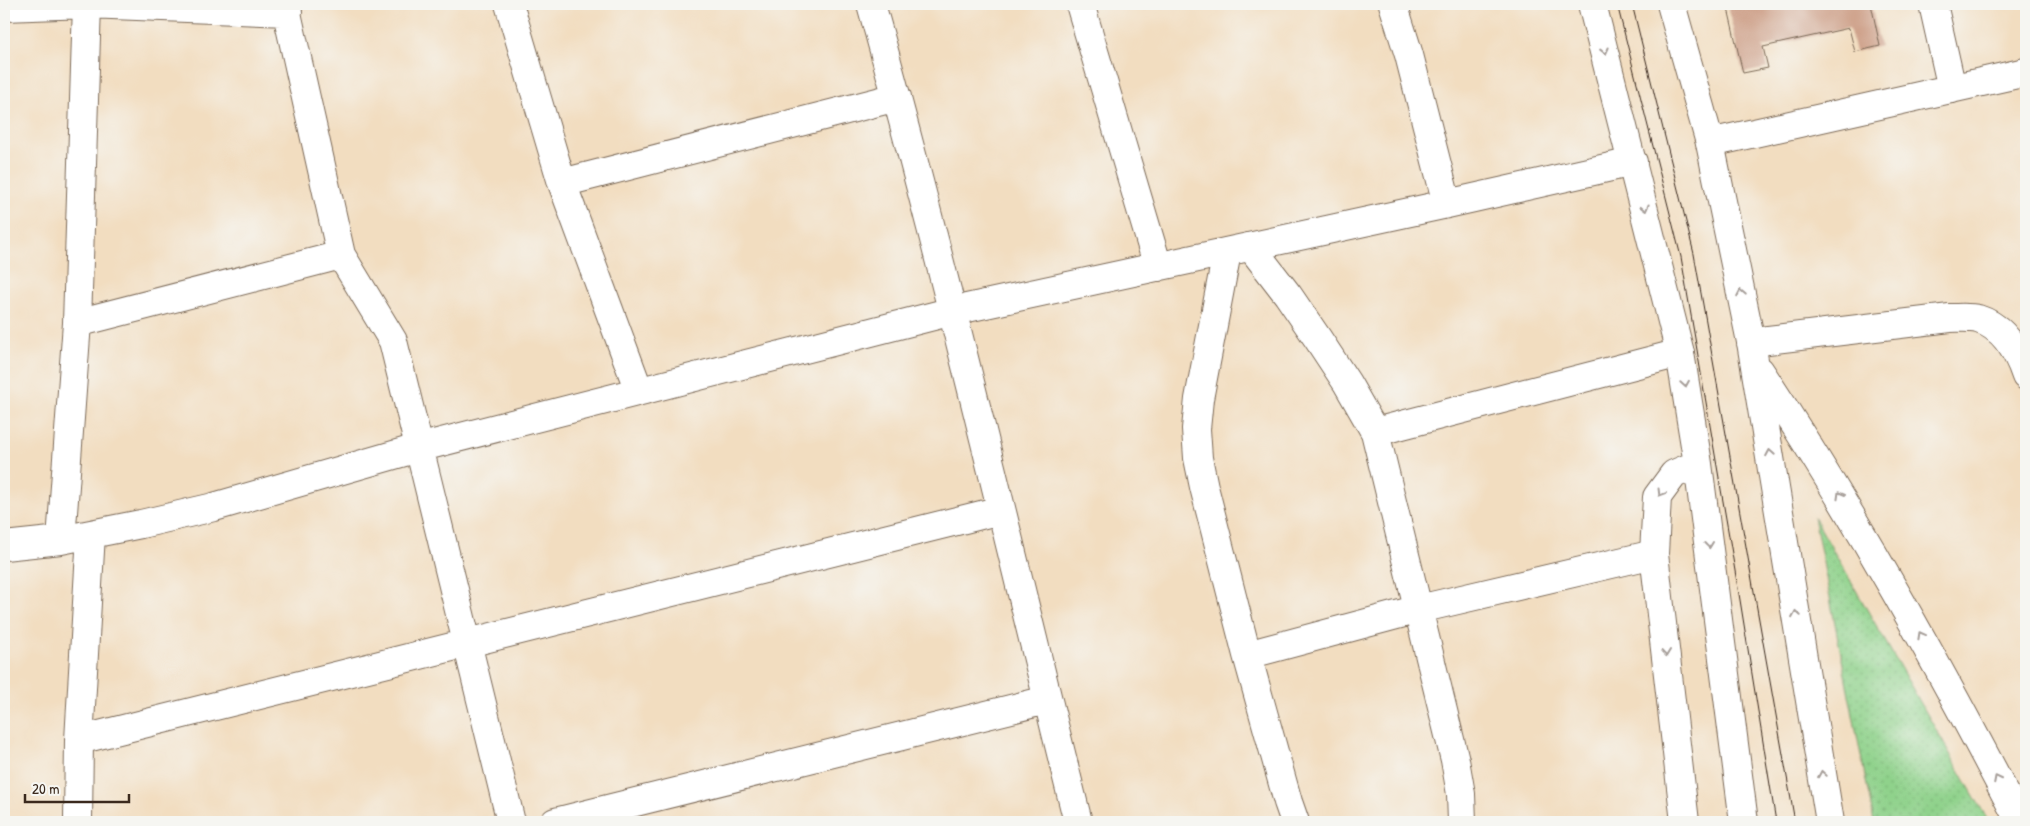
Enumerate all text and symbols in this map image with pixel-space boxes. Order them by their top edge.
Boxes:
one-way arrow [1599,46,1610,55]
one-way arrow [1639,204,1650,213]
one-way arrow [1736,289,1747,298]
one-way arrow [1679,380,1690,388]
one-way arrow [1765,449,1775,458]
one-way arrow [1658,487,1668,496]
one-way arrow [1836,491,1846,500]
one-way arrow [1703,541,1714,549]
one-way arrow [1792,609,1802,618]
one-way arrow [1918,632,1928,641]
one-way arrow [1660,649,1671,657]
one-way arrow [1817,770,1827,778]
scale bar [25,771,129,803]
one-way arrow [1993,775,2003,784]
text: 20 m [32,778,59,799]

